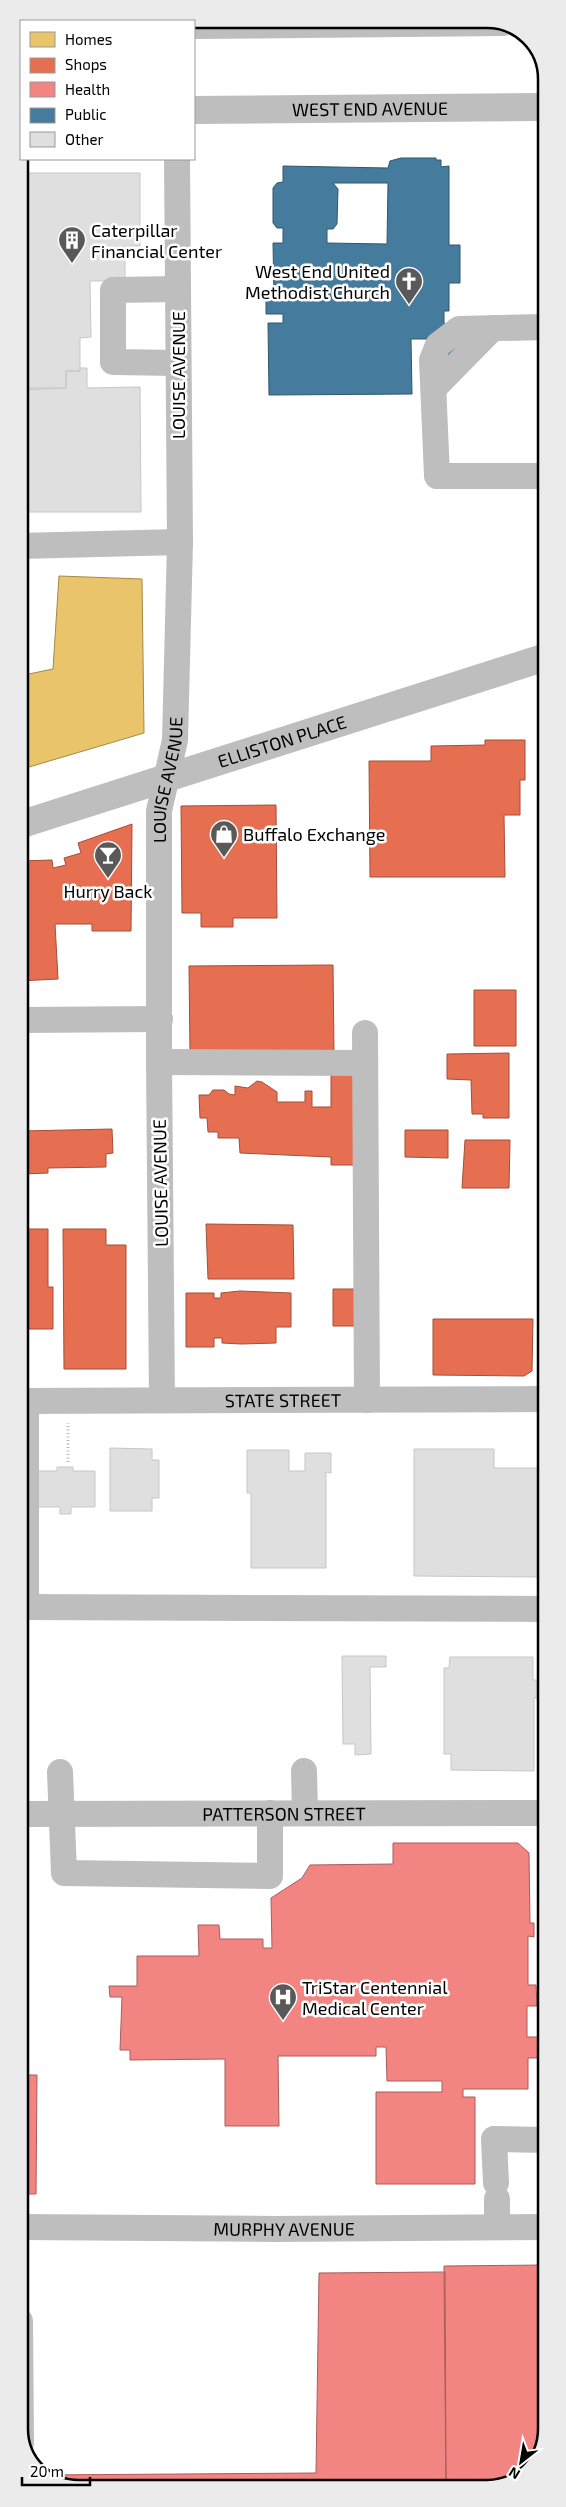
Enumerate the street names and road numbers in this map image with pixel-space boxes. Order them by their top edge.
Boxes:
street label: WEST END AVENUE [292,97,448,120]
street label: LOUISE AVENUE [167,311,189,439]
street label: ELLISTON PLACE [215,710,349,772]
street label: LOUISE AVENUE [148,717,187,843]
street label: LOUISE AVENUE [148,1119,172,1247]
street label: STATE STREET [225,1389,342,1411]
street label: PATTERSON STREET [202,1802,366,1825]
street label: MURPHY AVENUE [213,2217,355,2240]

